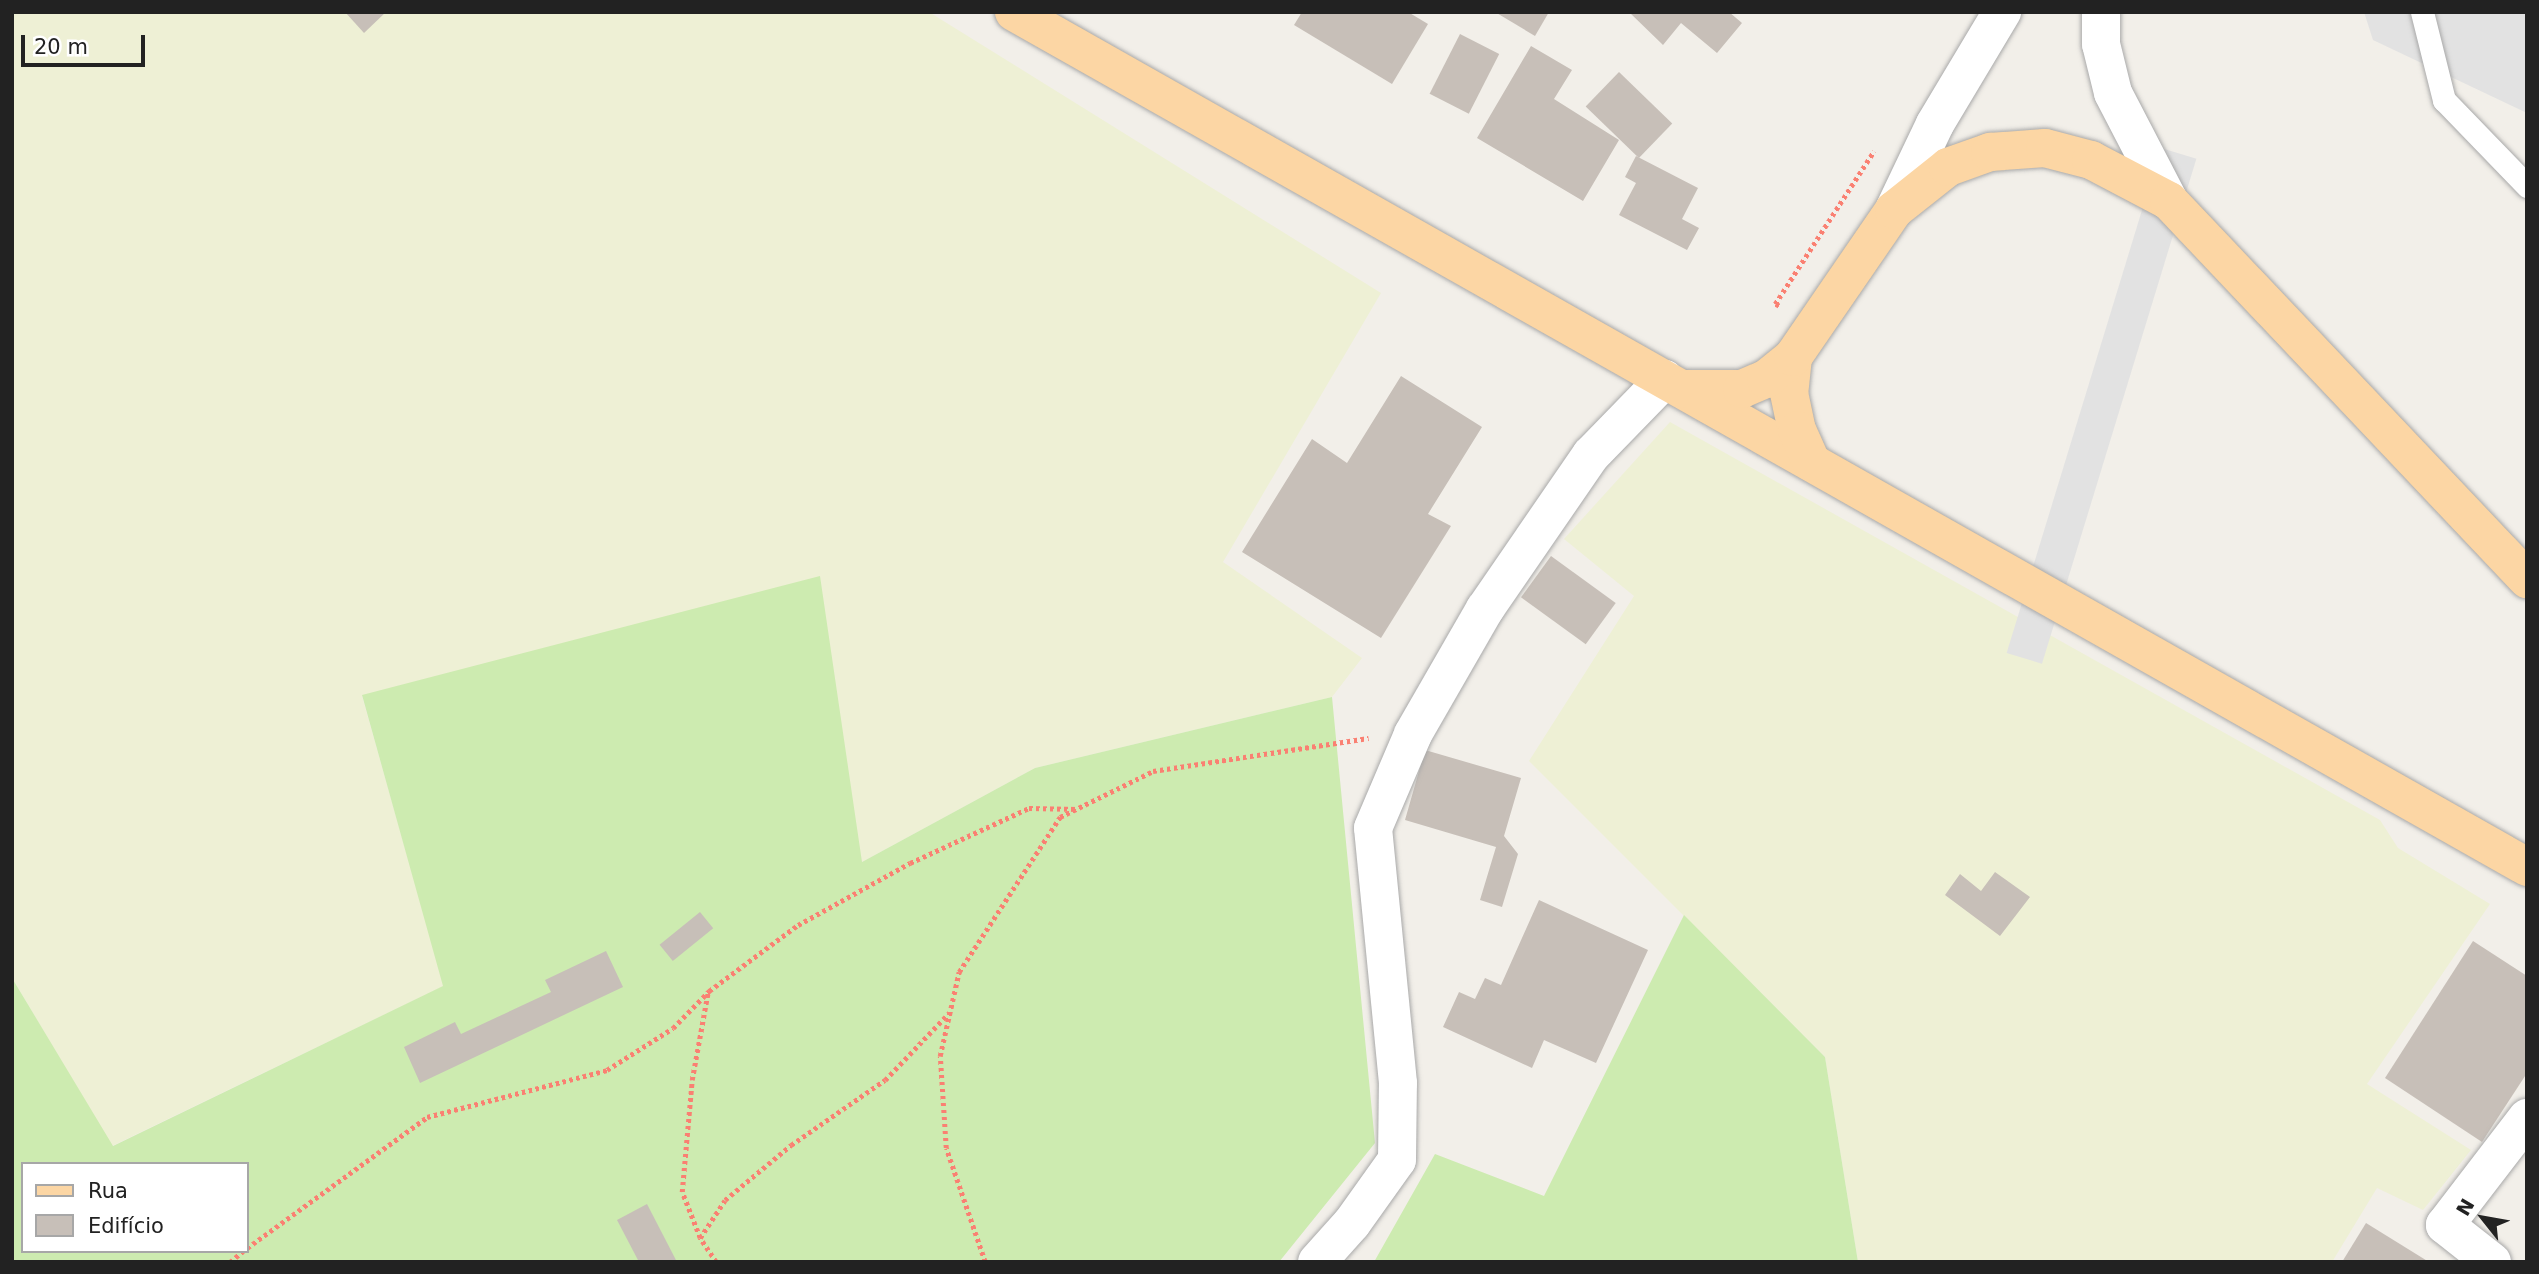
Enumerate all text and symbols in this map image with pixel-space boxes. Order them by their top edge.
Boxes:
scale bar [24,21,149,65]
text: 20 m [34,35,88,59]
legend [21,1162,248,1253]
text: Rua [88,1179,128,1203]
north arrow [2448,1183,2518,1253]
text: N [2451,1195,2479,1220]
text: Edifício [88,1214,164,1238]

